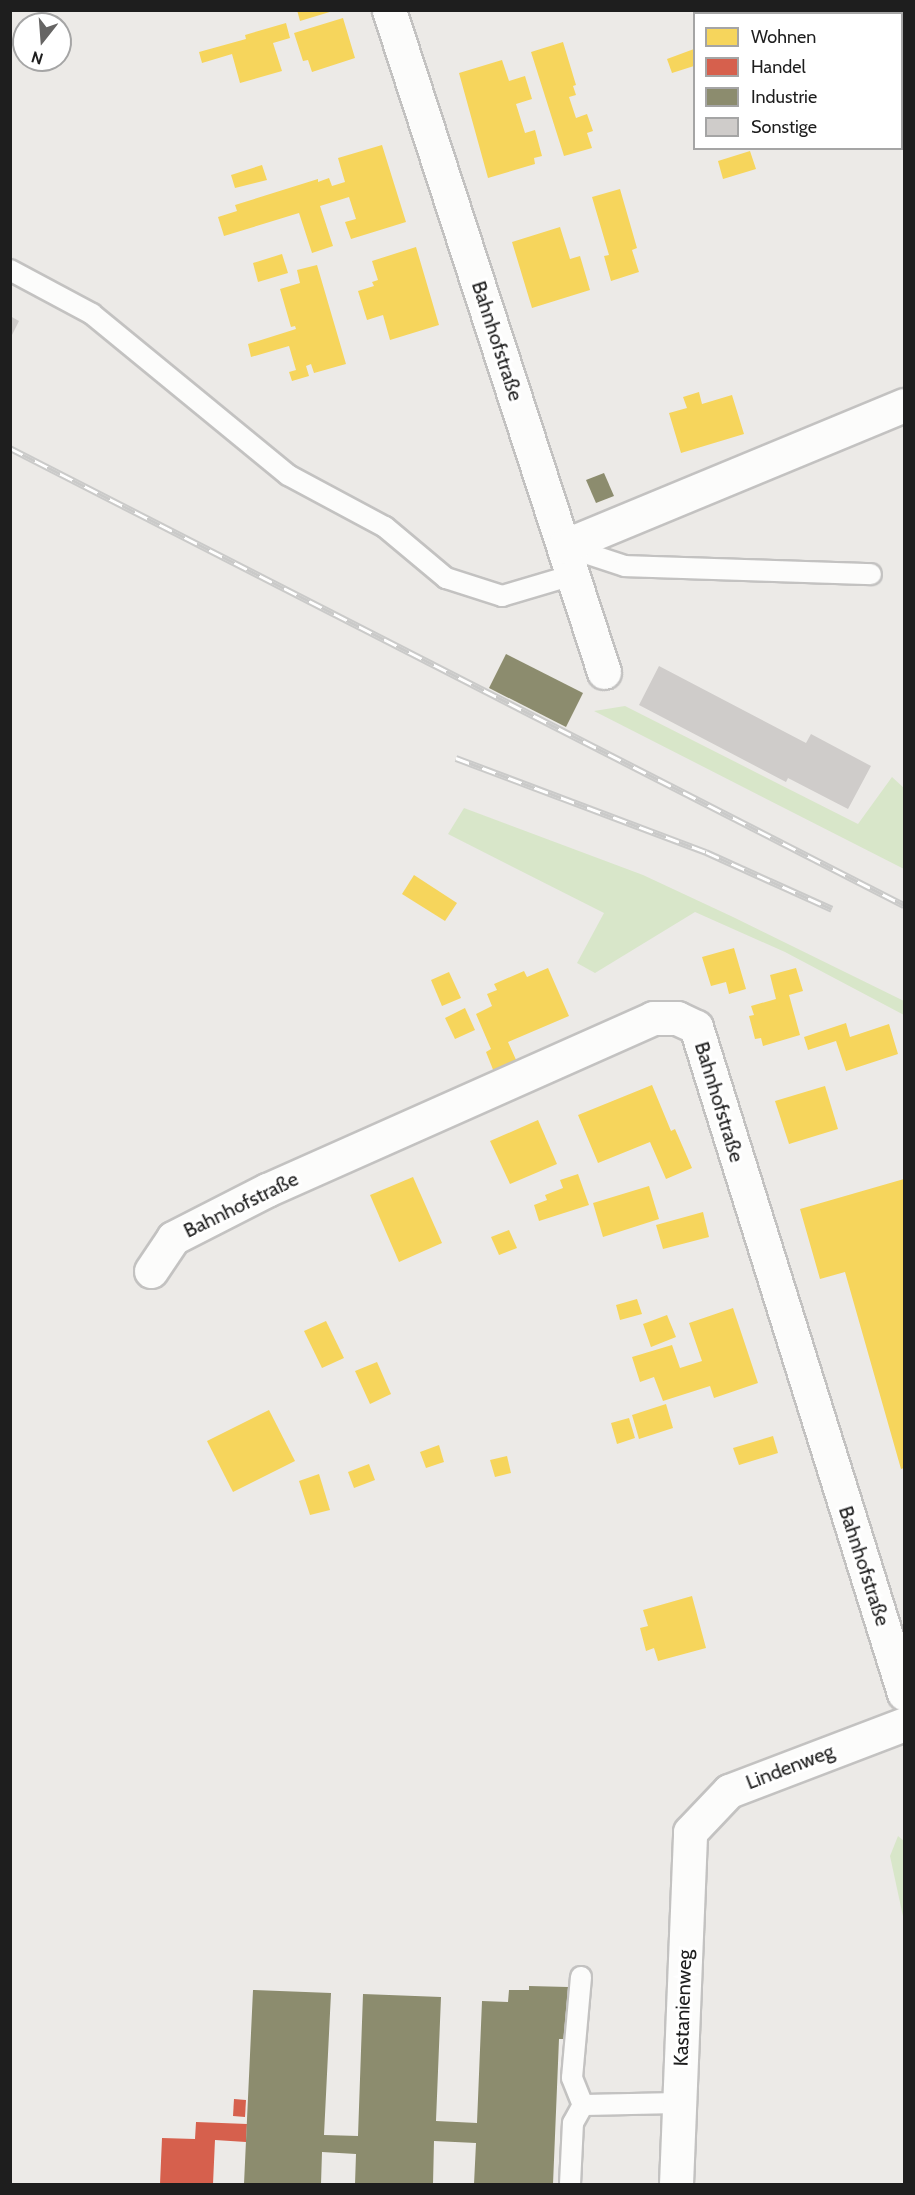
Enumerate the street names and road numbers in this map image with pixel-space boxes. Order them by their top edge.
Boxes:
street label: Bahnhofstraße [466,278,528,404]
street label: Bahnhofstraße [689,1039,749,1165]
street label: Bahnhofstraße [180,1167,302,1243]
street label: Bahnhofstraße [833,1503,895,1629]
street label: Lindenweg [743,1739,837,1795]
street label: Kastanienweg [669,1949,697,2067]

